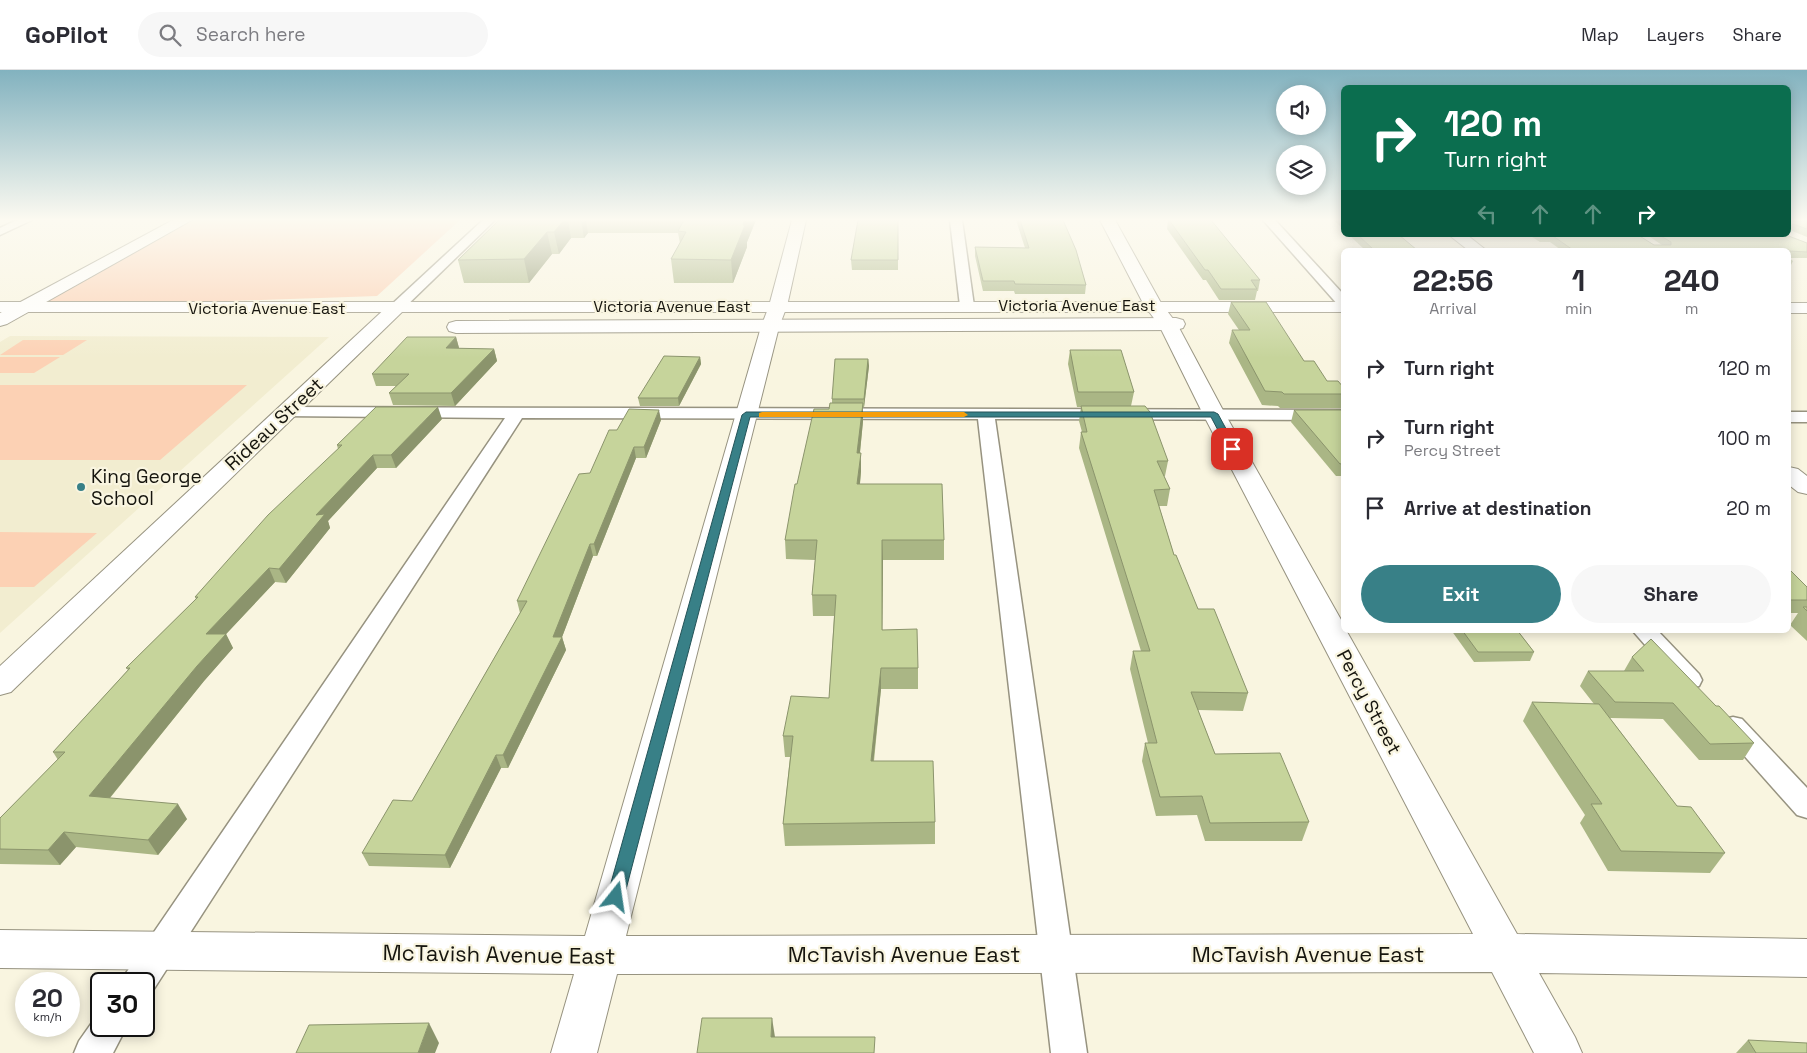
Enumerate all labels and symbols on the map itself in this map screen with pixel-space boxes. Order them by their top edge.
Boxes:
street label: Victoria Avenue East [998,295,1156,316]
street label: Victoria Avenue East [593,296,751,317]
street label: Victoria Avenue East [188,298,346,319]
street label: Rideau Street [220,372,328,476]
pin [1211,428,1253,470]
place label: King George School [91,464,202,511]
marker: King George School [75,481,87,493]
street label: Percy Street [1331,645,1407,759]
position arrow [589,870,641,922]
street label: McTavish Avenue East [382,938,616,970]
street label: McTavish Avenue East [788,940,1020,968]
street label: McTavish Avenue East [1192,940,1424,968]
speed limit sign: 30 [90,972,155,1037]

